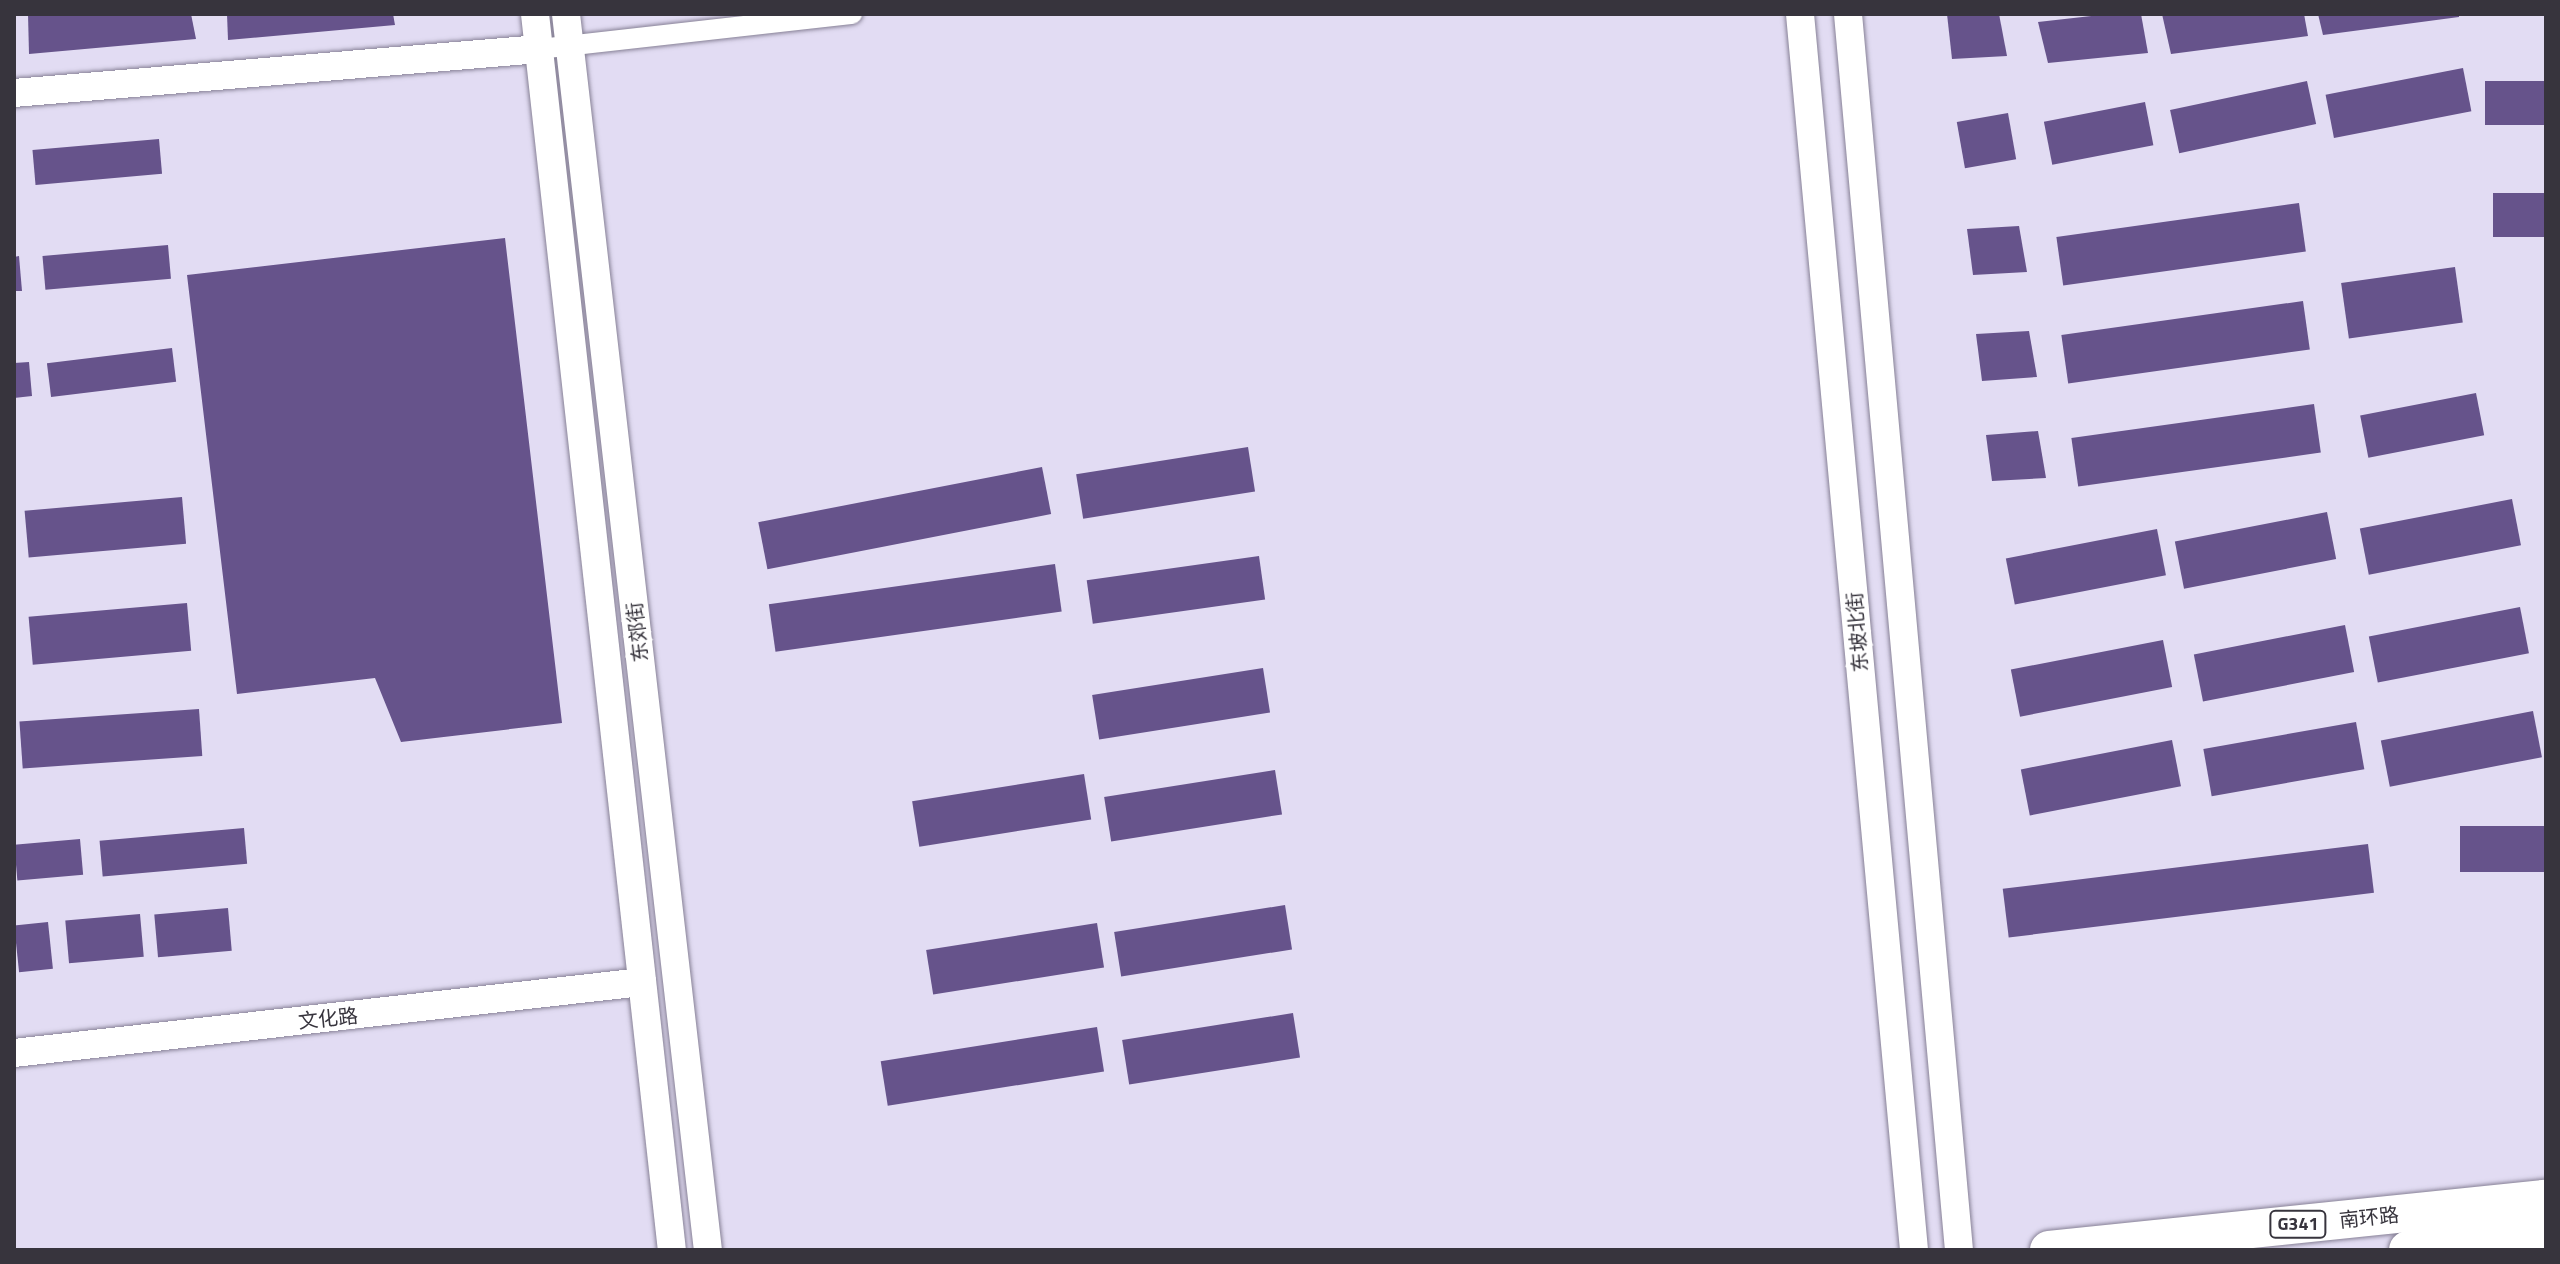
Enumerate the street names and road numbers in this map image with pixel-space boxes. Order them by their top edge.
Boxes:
street label: 东坡北街 [1842,591,1872,673]
street label: 东郊街 [621,601,653,663]
street label: 文化路 [297,1003,359,1033]
street label: 南环路 [2338,1202,2400,1232]
road number: G341 [2268,1210,2328,1238]

